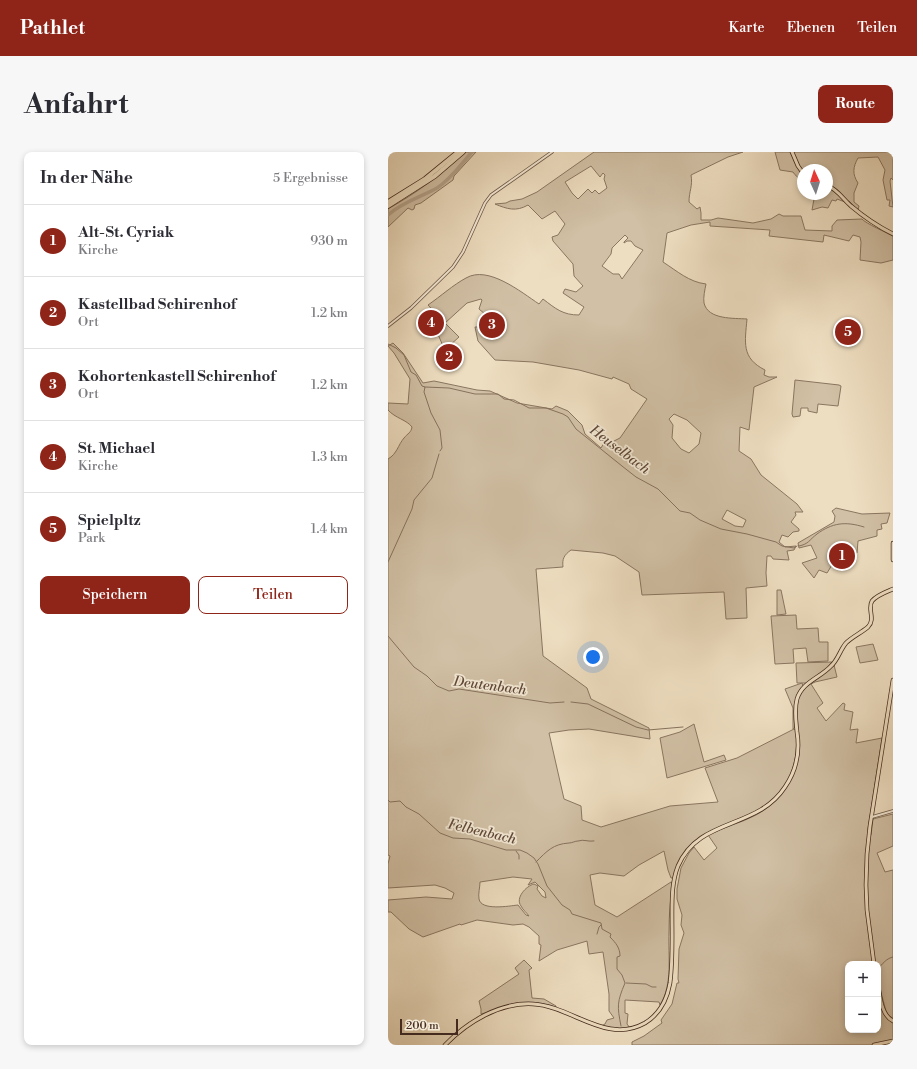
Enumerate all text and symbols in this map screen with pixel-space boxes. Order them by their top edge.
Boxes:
text: Pathlet [20,16,85,40]
text: Karte [728,19,765,37]
text: Ebenen [787,19,835,37]
text: Teilen [857,19,897,37]
button: Route [818,85,893,123]
text: Anfahrt [24,87,128,122]
north arrow [797,164,833,200]
text: In der Nähe [40,167,133,189]
text: 5 Ergebnisse [273,170,348,186]
text: Alt-St. Cyriak [78,223,174,242]
text: 1 [50,233,56,249]
text: 930 m [310,233,348,249]
text: Kirche [78,242,118,258]
text: Kastellbad Schirenhof [78,295,236,314]
text: 2 [49,305,57,321]
text: 1.2 km [311,305,348,321]
pin: 4 [418,308,444,338]
pin: 3 [479,310,505,340]
text: Ort [78,314,99,330]
pin: 5 [835,317,861,347]
pin: 2 [436,342,462,372]
text: Kohortenkastell Schirenhof [78,367,275,386]
text: 3 [49,377,57,393]
text: 1.2 km [311,377,348,393]
text: Ort [78,386,99,402]
water label: Heuselbach [585,421,653,478]
text: St. Michael [78,439,155,458]
text: 4 [49,449,57,465]
text: 1.3 km [311,449,348,465]
text: Kirche [78,458,118,474]
text: Spielpltz [78,511,141,530]
text: 5 [49,521,57,537]
text: 1.4 km [311,521,348,537]
text: Park [78,530,105,546]
pin: 1 [829,541,855,571]
button: Speichern [40,576,190,614]
button: Teilen [198,576,348,614]
your location [583,647,603,667]
water label: Deutenbach [451,672,528,699]
water label: Felbenbach [446,815,518,849]
map controls [845,961,881,1033]
button: + [845,961,881,997]
button: − [845,997,881,1033]
scale bar [400,1017,458,1036]
text: 200 m [406,1019,439,1033]

